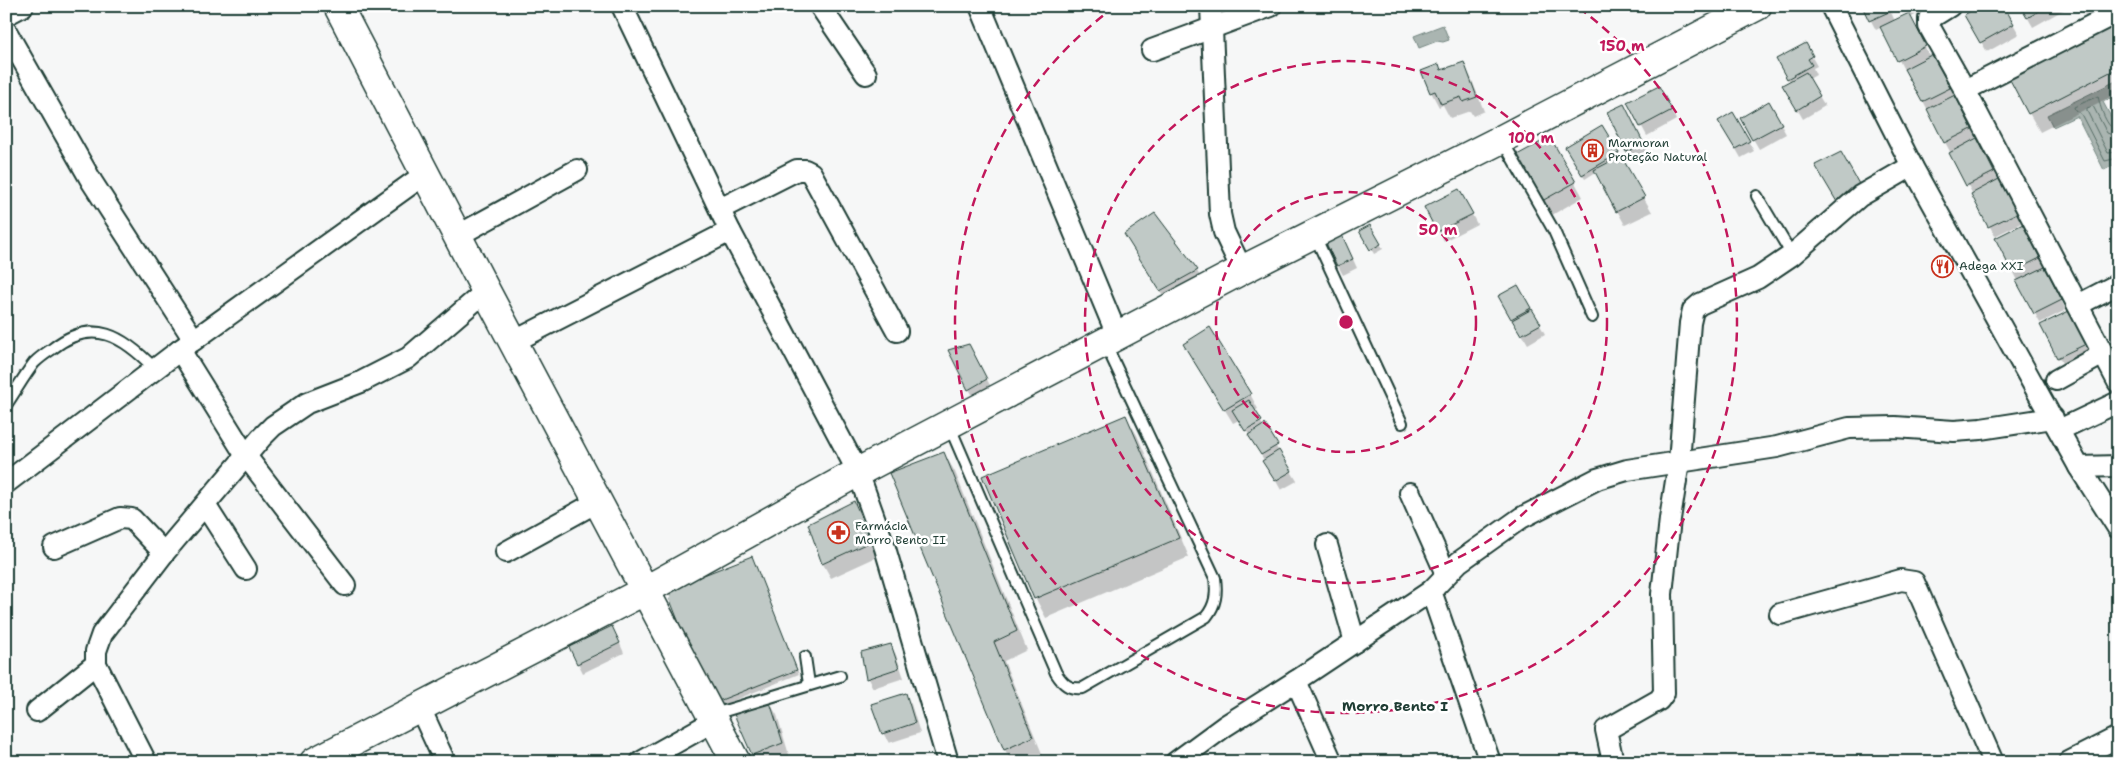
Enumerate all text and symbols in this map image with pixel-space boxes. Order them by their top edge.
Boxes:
text: 150 m [1599,36,1645,56]
text: 100 m [1508,128,1554,148]
place label: Marmoran Proteção Natural [1608,135,1708,165]
building icon: Marmoran Proteção Natural [1580,138,1604,162]
text: 50 m [1419,220,1458,240]
restaurant icon: Adega XXI [1931,254,1955,278]
place label: Adega XXI [1959,258,2024,274]
centre of rings [1337,313,1355,331]
place label: Farmácia Morro Bento II [855,518,946,548]
pharmacy icon: Farmácia Morro Bento II [827,521,851,545]
district label: Morro Bento I [1342,697,1448,715]

